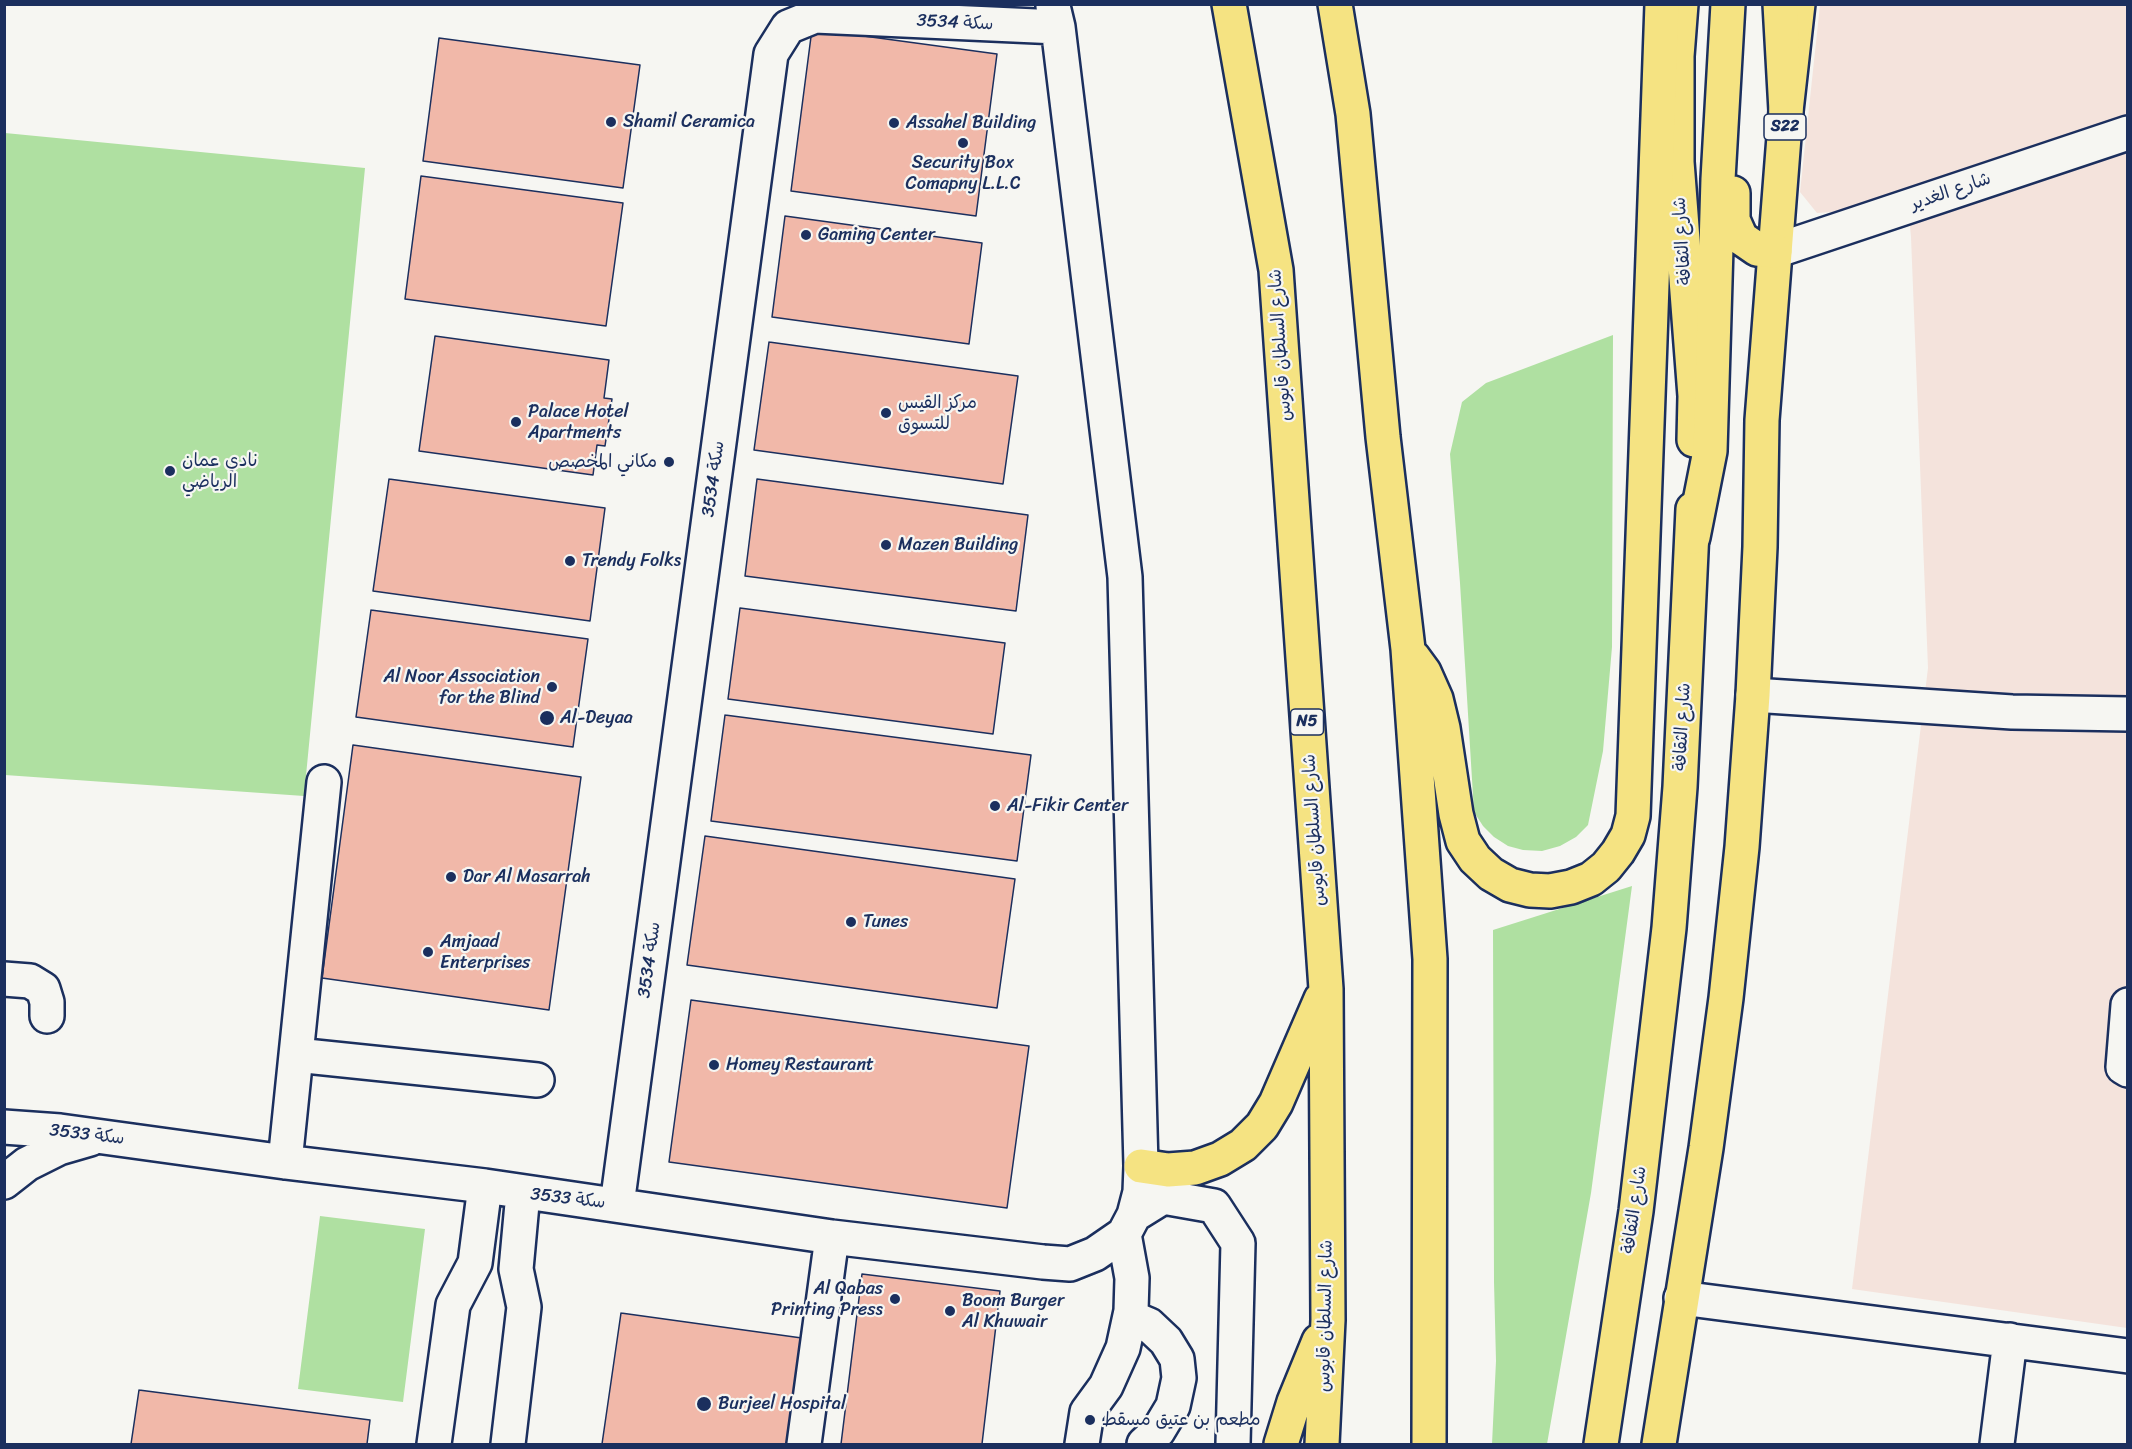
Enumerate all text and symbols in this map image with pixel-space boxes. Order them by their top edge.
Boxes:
street label: سكة 3534 [916,10,994,36]
place label: Shamil Ceramica [623,111,755,133]
place label: Assahel Building [906,112,1036,134]
road number: S22 [1764,114,1806,140]
marker: Shamil Ceramica [604,115,618,129]
marker: Assahel Building [887,116,901,130]
marker: Security Box Comapny L.L.C [956,136,970,150]
place label: Security Box Comapny L.L.C [906,152,1020,195]
street label: شارع الغدير [1908,168,1994,216]
street label: شارع الثقافة [1669,196,1697,286]
place label: Gaming Center [818,224,935,246]
marker: Gaming Center [799,228,813,242]
street label: شارع السلطان قابوس [1265,268,1297,422]
place label: مركز القيس للتسوق [898,392,977,434]
place label: Palace Hotel Apartments [528,401,629,444]
marker: مركز القيس للتسوق [879,406,893,420]
marker: Palace Hotel Apartments [509,415,523,429]
street label: سكة 3534 [698,440,730,518]
place label: نادي عمان الرياضي [182,450,258,492]
place label: مكاني المخصص [548,451,657,473]
marker: مكاني المخصص [662,455,676,469]
marker: نادي عمان الرياضي [163,464,177,478]
place label: Mazen Building [898,534,1018,556]
marker: Mazen Building [879,538,893,552]
place label: Trendy Folks [582,550,681,572]
marker: Trendy Folks [563,554,577,568]
place label: Al Noor Association for the Blind [383,666,540,708]
marker: Al Noor Association for the Blind [545,680,559,694]
street label: شارع الثقافة [1670,682,1696,772]
place label: Al-Deyaa [560,707,633,729]
marker: Al-Deyaa [538,709,556,727]
road number: N5 [1290,709,1324,735]
street label: شارع السلطان قابوس [1299,753,1331,907]
place label: Al-Fikir Center [1007,795,1128,817]
marker: Al-Fikir Center [988,799,1002,813]
place label: Dar Al Masarrah [463,866,591,888]
marker: Dar Al Masarrah [444,870,458,884]
place label: Tunes [863,911,908,933]
marker: Tunes [844,915,858,929]
street label: سكة 3534 [634,921,666,999]
place label: Amjaad Enterprises [440,931,530,974]
marker: Amjaad Enterprises [421,945,435,959]
place label: Homey Restaurant [726,1054,874,1076]
marker: Homey Restaurant [707,1058,721,1072]
street label: سكة 3533 [48,1120,126,1150]
street label: شارع الثقافة [1618,1165,1652,1255]
street label: سكة 3533 [529,1184,607,1214]
street label: شارع السلطان قابوس [1314,1240,1338,1392]
place label: Al Qabas Printing Press [771,1278,883,1320]
place label: Boom Burger Al Khuwair [962,1290,1064,1332]
marker: Al Qabas Printing Press [888,1292,902,1306]
marker: Boom Burger Al Khuwair [943,1304,957,1318]
place label: Burjeel Hospital [718,1393,846,1415]
marker: Burjeel Hospital [695,1395,713,1413]
place label: مطعم بن عتيق مسقط [1102,1409,1261,1431]
marker: مطعم بن عتيق مسقط [1083,1413,1097,1427]

